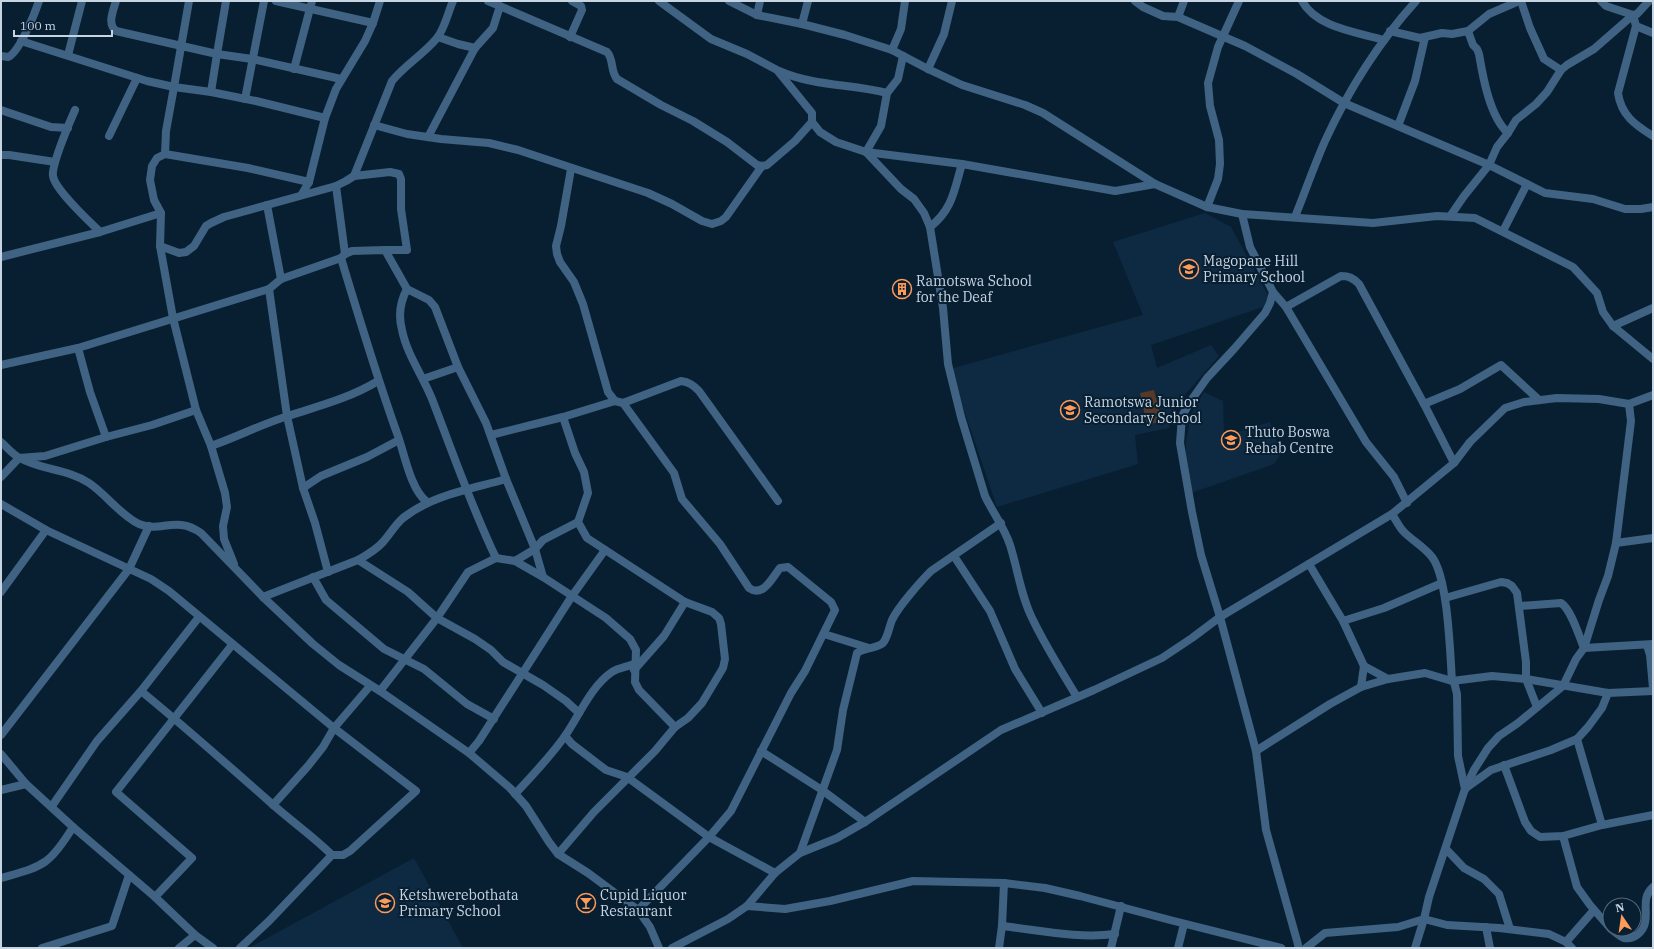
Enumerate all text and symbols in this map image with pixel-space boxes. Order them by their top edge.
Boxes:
scale bar [14,12,112,38]
text: 100 m [20,18,56,33]
place label: Magopane Hill Primary School [1203,252,1305,286]
school or university icon: Magopane Hill Primary School [1178,258,1200,280]
place label: Ramotswa School for the Deaf [916,272,1032,306]
building icon: Ramotswa School for the Deaf [891,278,913,300]
place label: Ramotswa Junior Secondary School [1084,393,1202,427]
school or university icon: Ramotswa Junior Secondary School [1059,399,1081,421]
place label: Thuto Boswa Rehab Centre [1245,423,1334,457]
school or university icon: Thuto Boswa Rehab Centre [1220,429,1242,451]
place label: Ketshwerebothata Primary School [399,886,519,920]
place label: Cupid Liquor Restaurant [600,886,687,920]
school or university icon: Ketshwerebothata Primary School [374,892,396,914]
bar icon: Cupid Liquor Restaurant [575,892,597,914]
north arrow [1602,897,1642,937]
text: N [1614,899,1626,915]

